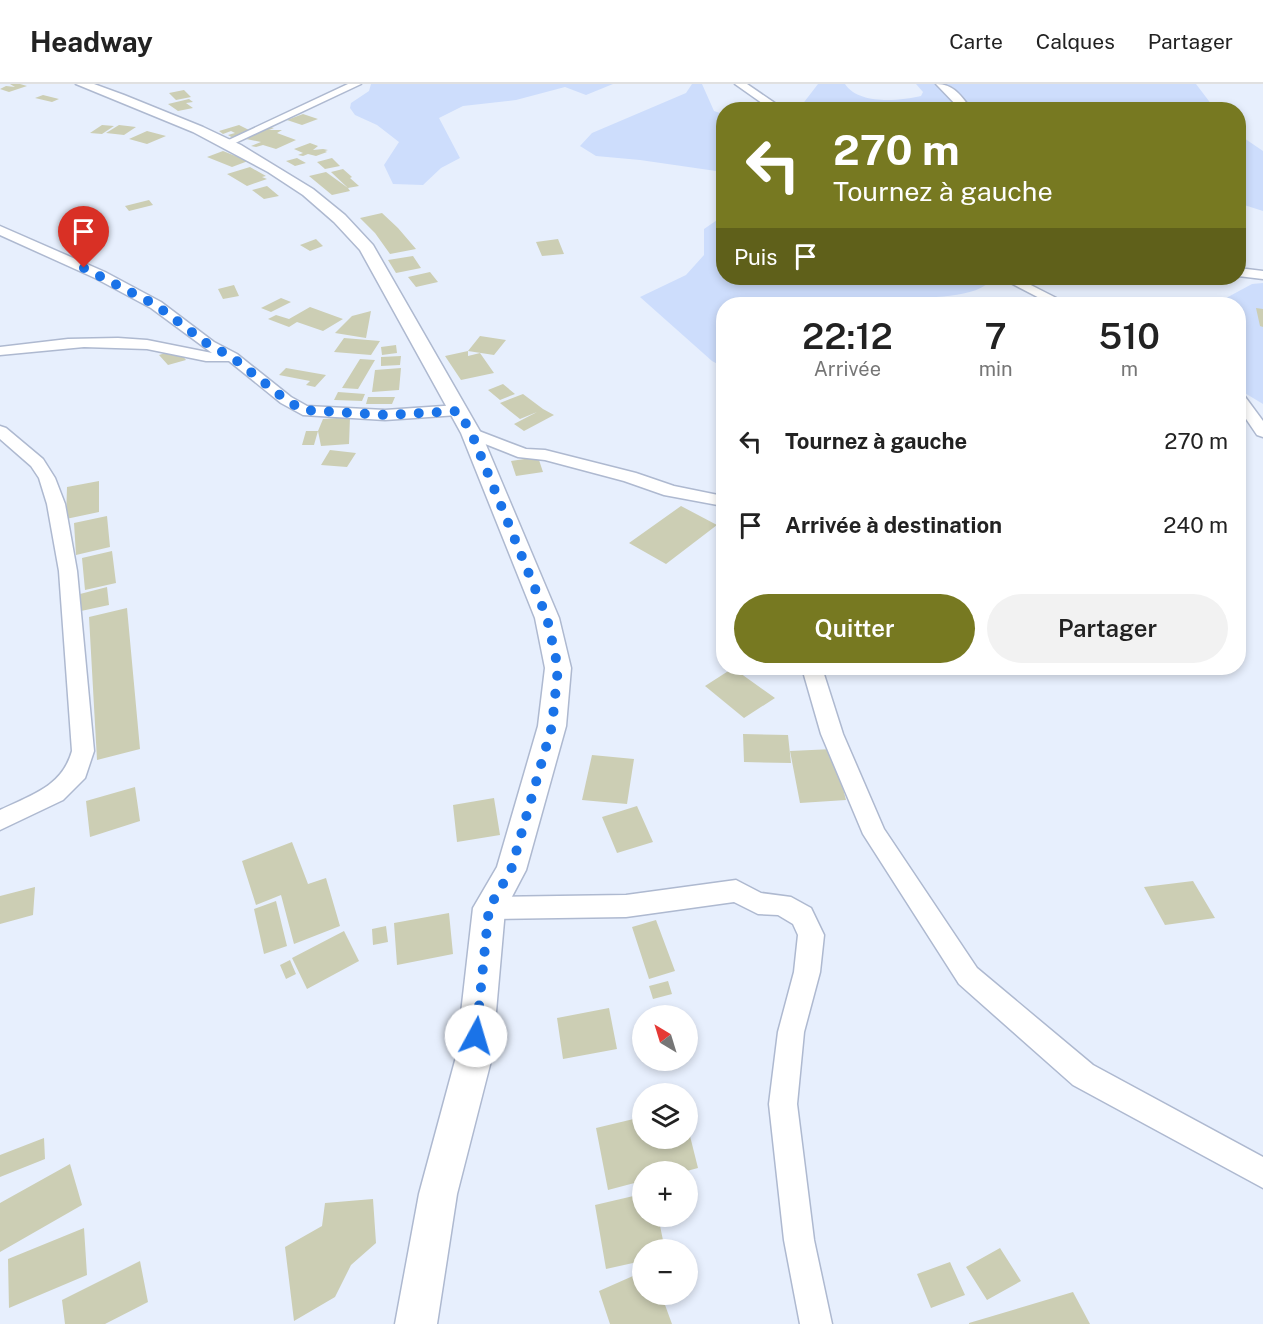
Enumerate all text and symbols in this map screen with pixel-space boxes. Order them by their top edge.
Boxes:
text: Headway [30,25,153,58]
text: Carte [949,29,1003,54]
text: Calques [1036,29,1115,54]
text: Partager [1148,29,1233,54]
text: 270 m [833,125,960,174]
icon: left [734,126,812,204]
text: Tournez à gauche [833,175,1053,207]
pin [58,206,109,268]
icon: arrive [67,215,100,248]
icon: arrive [789,240,822,273]
text: Puis [734,244,777,270]
text: 22:12 [802,315,893,357]
text: 7 [985,315,1007,357]
text: 510 [1099,315,1160,357]
text: Arrivée [814,357,881,381]
text: min [979,357,1013,381]
text: m [1121,357,1138,381]
icon: left [734,425,767,458]
text: Tournez à gauche [785,428,967,454]
text: 270 m [1164,428,1228,454]
icon: arrive [734,509,767,542]
text: Arrivée à destination [785,512,1002,538]
text: 240 m [1163,512,1228,538]
button: Quitter [734,594,975,663]
button: Partager [987,594,1228,663]
position arrow [444,1004,508,1068]
north arrow [632,1005,698,1071]
map controls [632,1005,698,1305]
button: layers [632,1083,698,1149]
button: + [632,1161,698,1227]
button: − [632,1239,698,1305]

